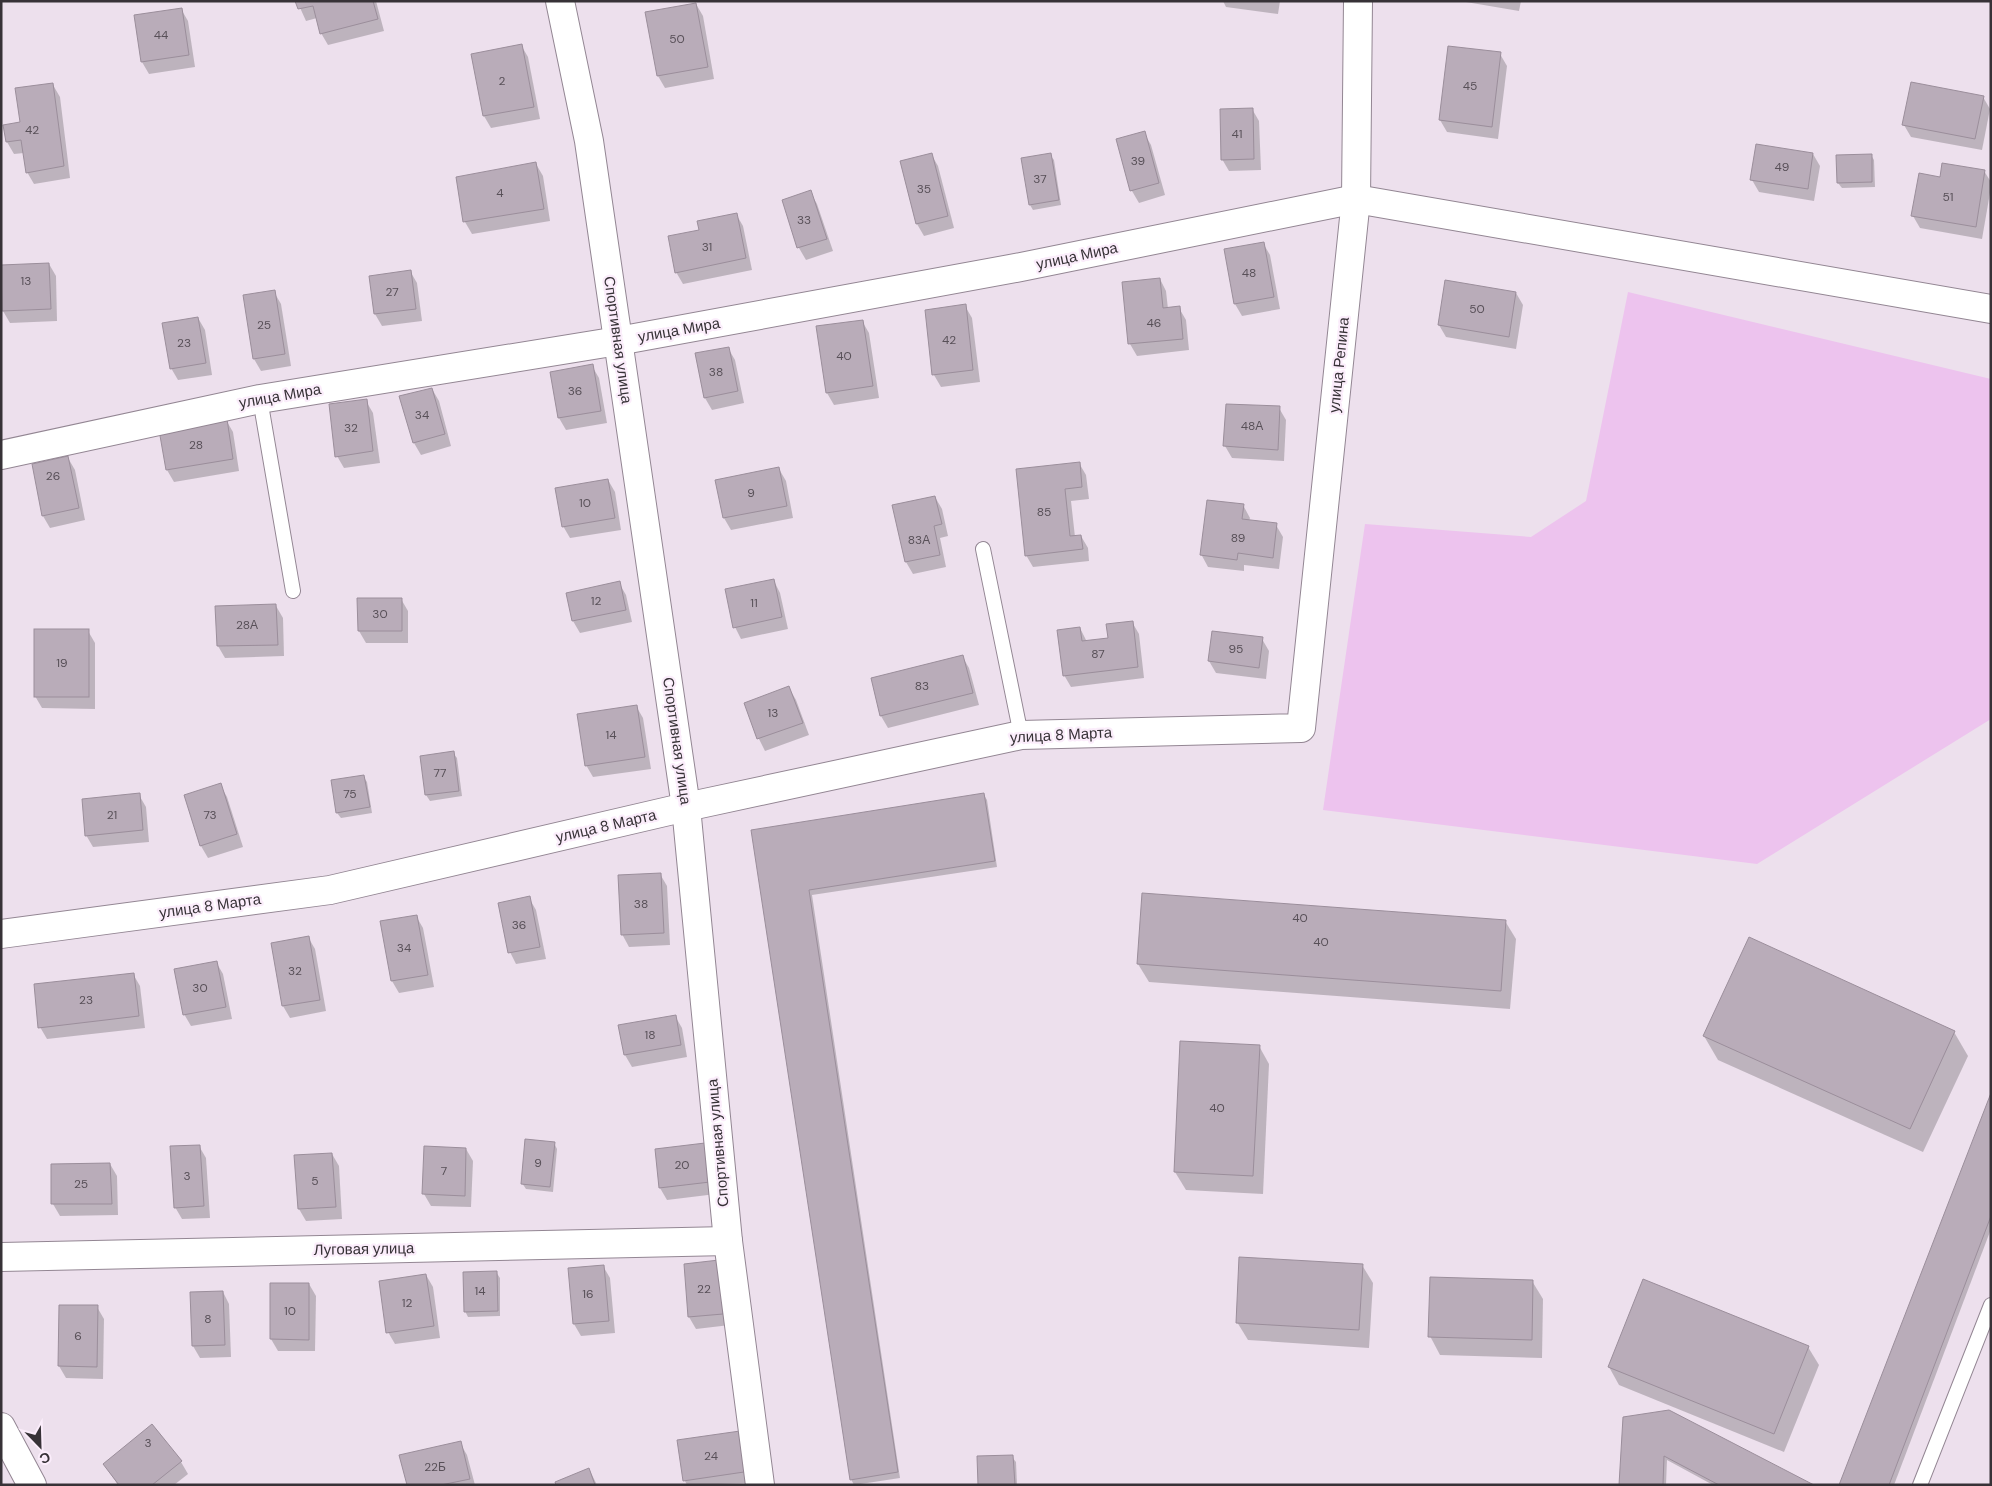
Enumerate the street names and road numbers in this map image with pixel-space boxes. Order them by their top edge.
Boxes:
street label: улица Мира [1034,237,1120,274]
street label: Спортивная улица [599,275,637,406]
street label: улица Мира [636,313,722,347]
street label: улица Репина [1324,316,1354,414]
street label: улица Мира [237,379,323,413]
street label: Спортивная улица [658,676,696,807]
street label: улица 8 Марта [1009,722,1113,748]
street label: улица 8 Марта [554,805,659,847]
street label: улица 8 Марта [158,889,263,923]
street label: Спортивная улица [702,1077,734,1208]
street label: Луговая улица [314,1238,415,1260]

